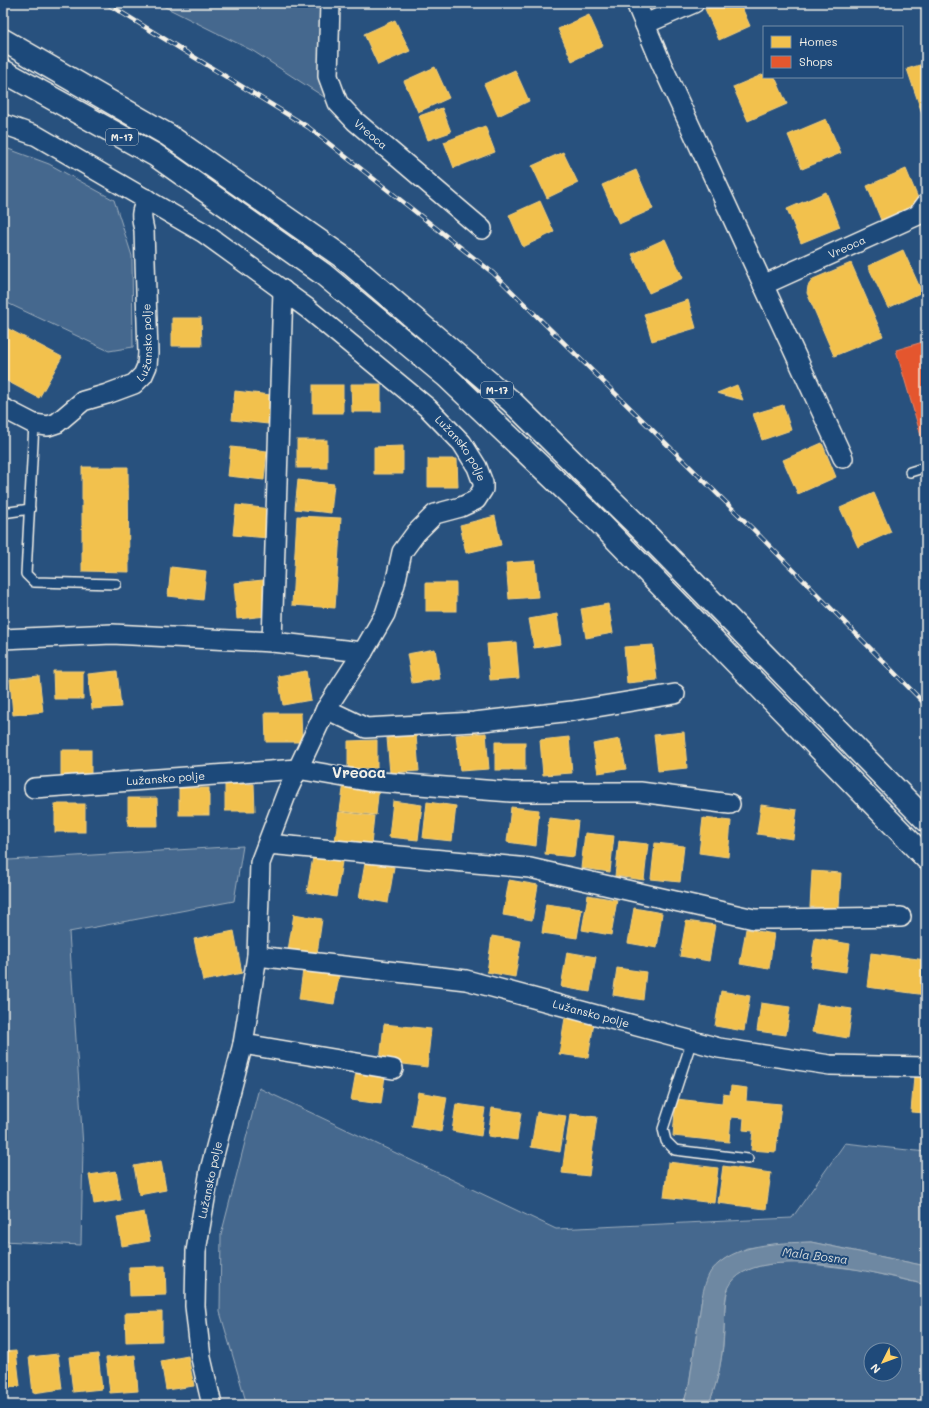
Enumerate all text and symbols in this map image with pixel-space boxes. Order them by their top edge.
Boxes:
legend [763,26,903,78]
text: Homes [799,33,838,49]
text: Shops [799,53,833,69]
street label: Vreoca [351,115,391,152]
road number: M-17 [106,129,138,145]
street label: Vreoca [826,232,868,262]
street label: Lužansko polje [133,303,155,385]
road number: M-17 [481,382,513,398]
street label: Lužansko polje [432,412,490,483]
district label: Vreoca [332,762,386,782]
street label: Lužansko polje [126,768,206,788]
street label: Lužansko polje [551,996,631,1031]
street label: Lužansko polje [194,1140,225,1220]
water label: Mala Bosna [781,1243,849,1267]
north arrow [863,1342,903,1382]
text: N [867,1361,884,1377]

